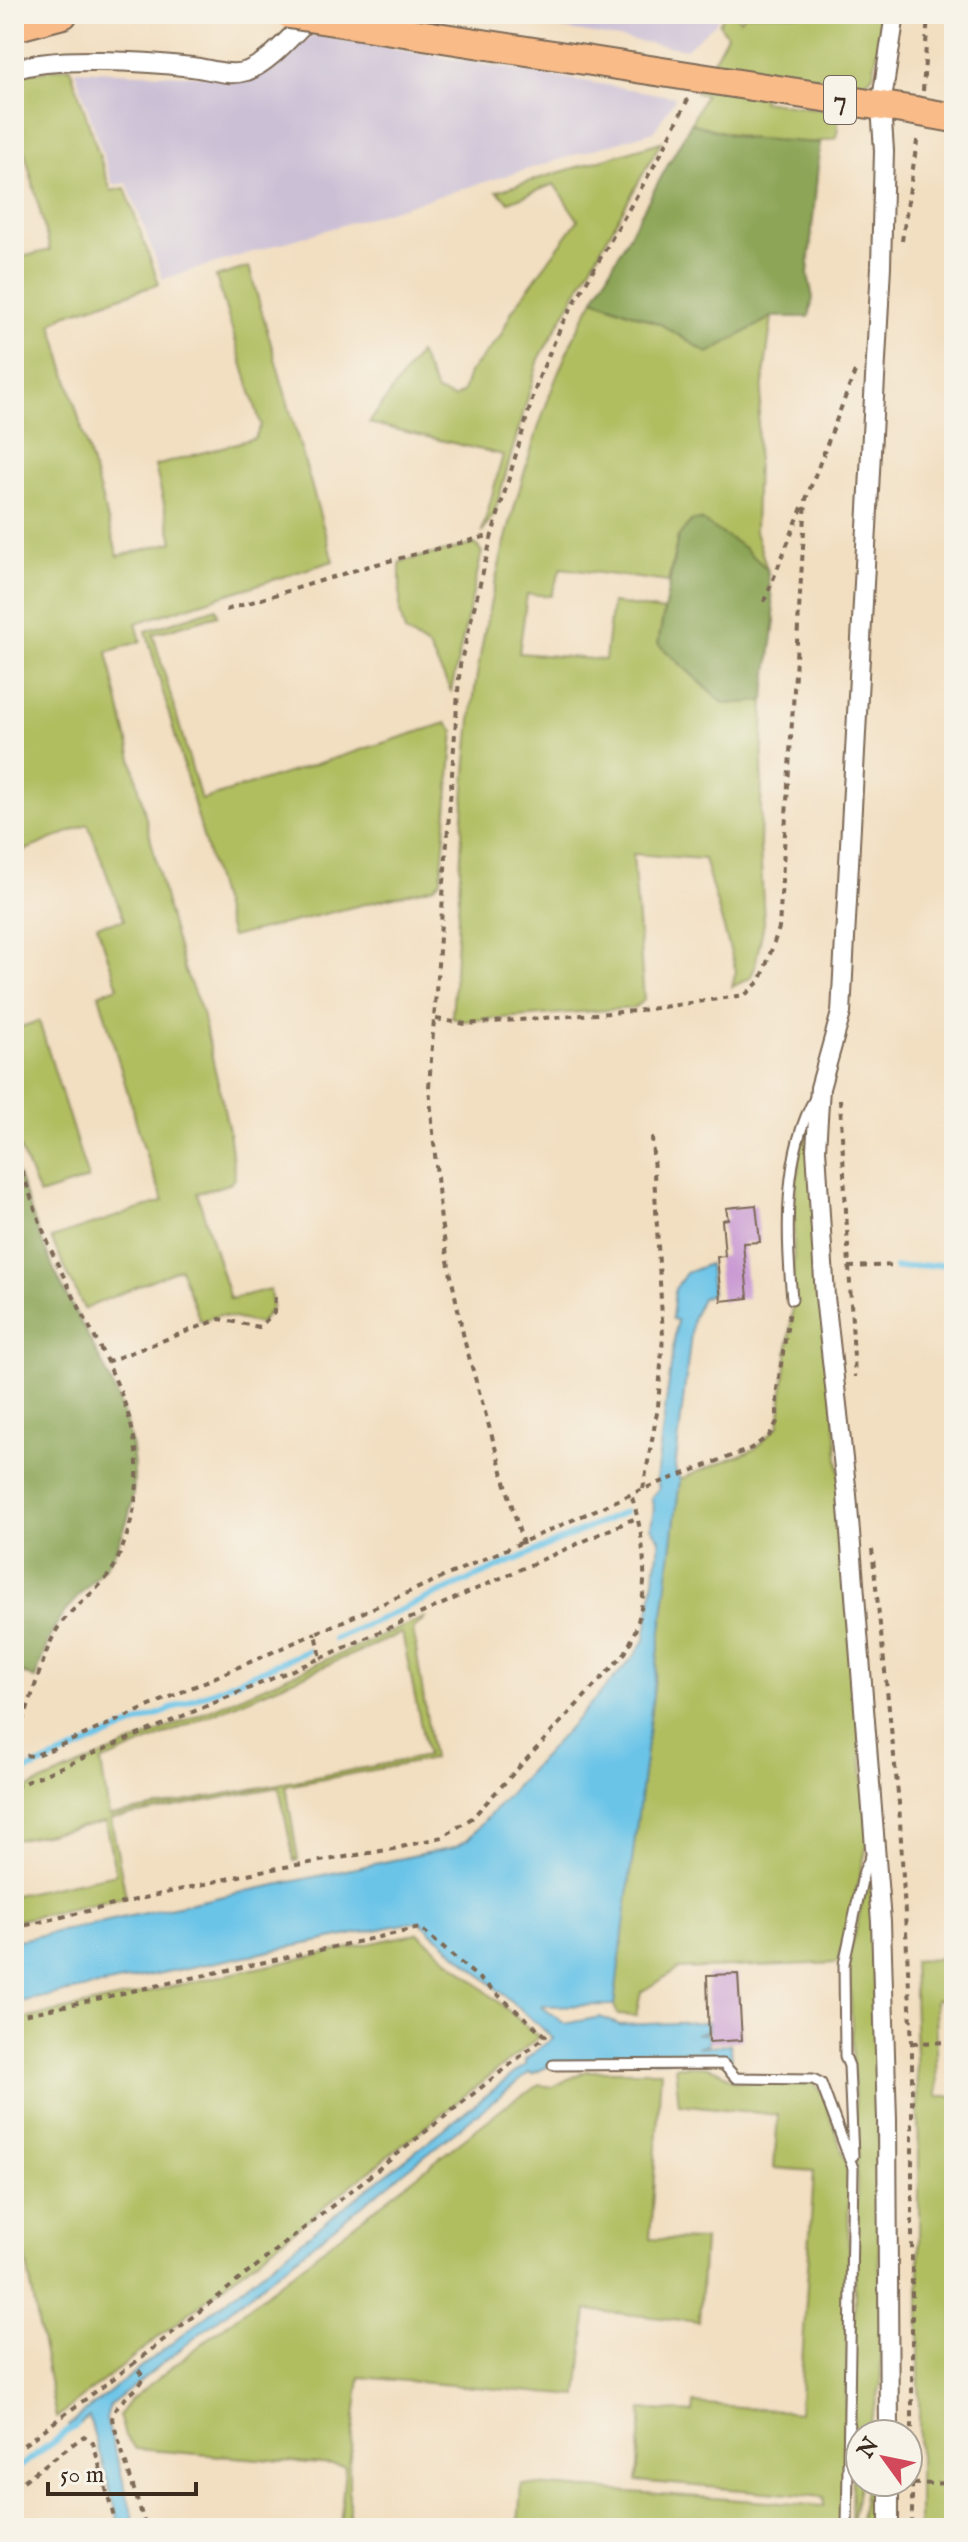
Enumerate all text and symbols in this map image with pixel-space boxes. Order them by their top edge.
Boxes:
road number: 7 [824,76,856,124]
north arrow [844,2418,924,2498]
text: N [851,2433,886,2465]
scale bar [48,2446,196,2496]
text: 50 m [60,2460,104,2491]

